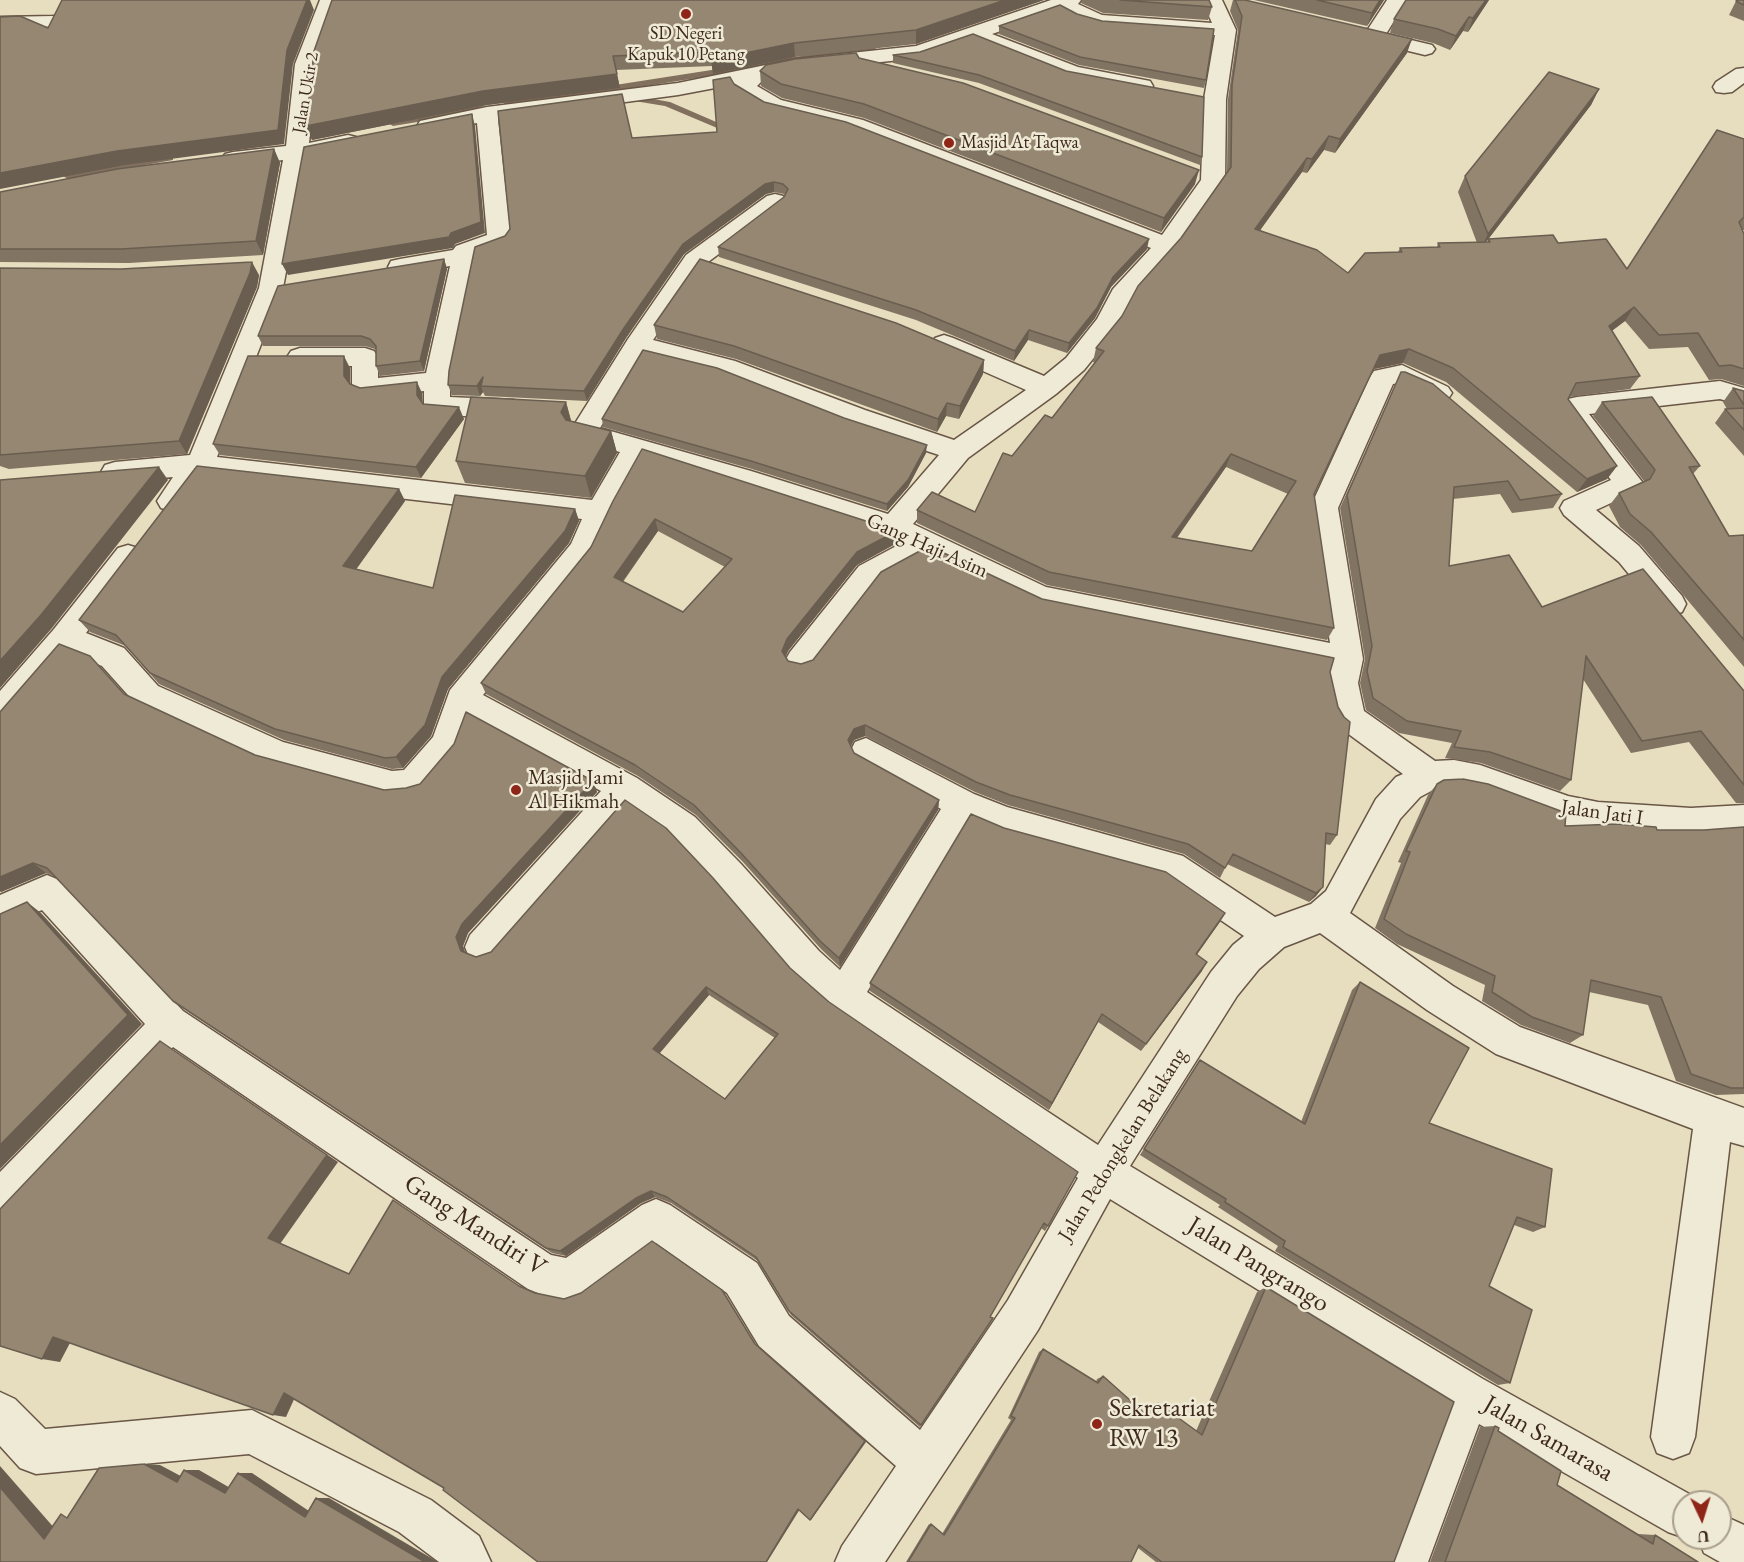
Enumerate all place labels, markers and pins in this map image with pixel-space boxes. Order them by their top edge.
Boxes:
marker: SD Negeri Kapuk 10 Petang [679,7,693,21]
place label: SD Negeri Kapuk 10 Petang [627,23,745,66]
place label: Masjid At Taqwa [961,132,1079,154]
marker: Masjid At Taqwa [942,136,956,150]
place label: Masjid Jami Al Hikmah [528,765,623,815]
marker: Masjid Jami Al Hikmah [509,783,523,797]
place label: Sekretariat RW 13 [1109,1393,1214,1454]
marker: Sekretariat RW 13 [1090,1417,1104,1431]

